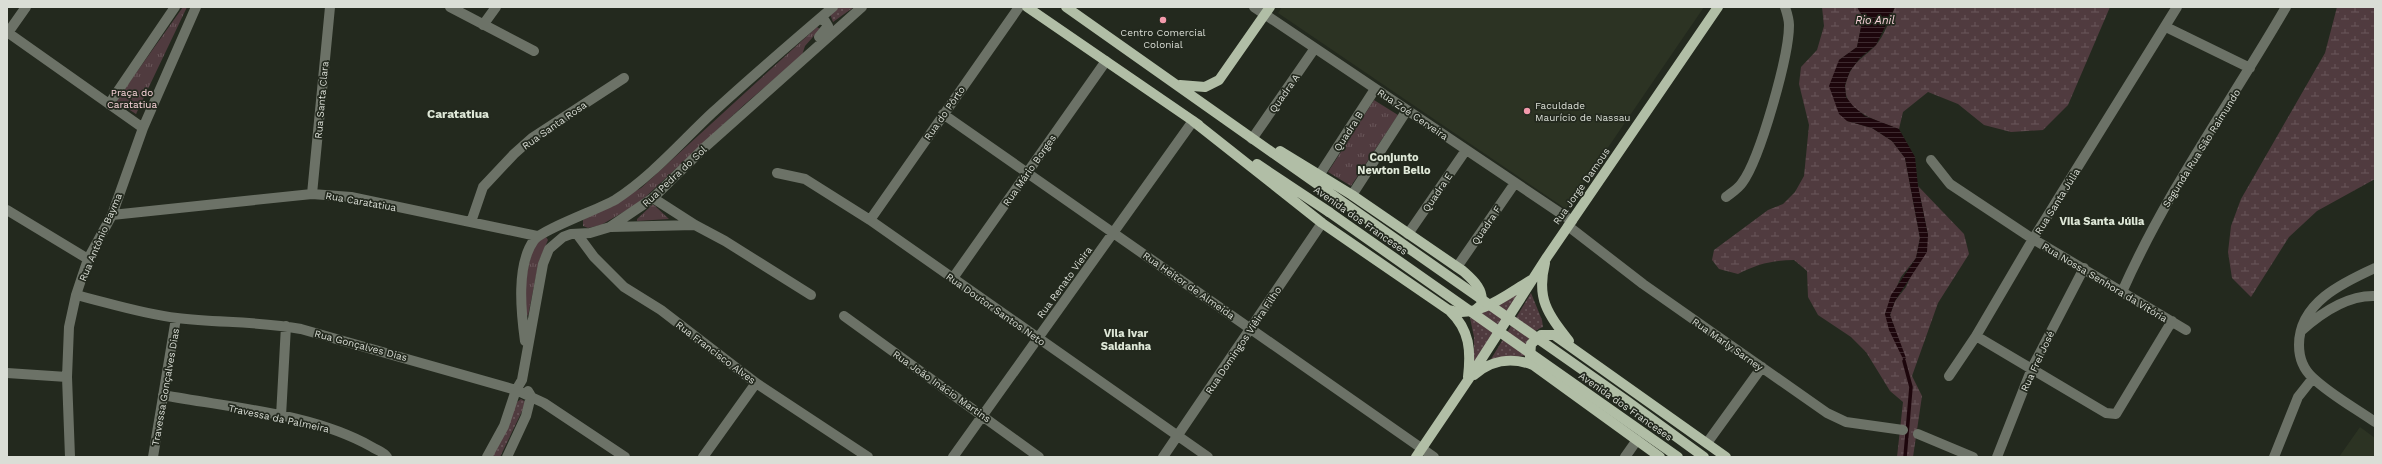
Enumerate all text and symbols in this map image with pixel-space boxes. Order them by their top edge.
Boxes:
water label: Rio Anil [1855,14,1895,27]
marker: Centro Comercial Colonial [1158,15,1168,25]
place label: Centro Comercial Colonial [1120,27,1206,50]
street label: Rua Santa Clara [313,60,330,139]
street label: Quadra A [1267,72,1302,115]
street label: Rua do Pôrto [922,84,967,142]
park label: Praça do Caratatiua [107,87,157,110]
street label: Rua Zoé Cerveira [1375,87,1450,142]
street label: Segunda Rua São Raimundo [2160,87,2242,209]
street label: Rua Santa Rosa [520,99,589,152]
place label: Faculdade Maurício de Nassau [1535,100,1630,123]
marker: Faculdade Maurício de Nassau [1522,106,1532,116]
district label: Caratatiua [427,107,489,121]
street label: Quadra B [1332,109,1365,153]
street label: Rua Mário Borges [1001,132,1058,208]
street label: Rua Pedra do Sol [640,144,709,209]
street label: Rua Jorge Damous [1551,146,1612,227]
district label: Conjunto Newton Bello [1357,151,1431,177]
street label: Rua Santa Júlia [2033,166,2082,236]
street label: Quadra E [1420,171,1454,214]
street label: Avenida dos Franceses [1312,184,1409,257]
street label: Rua Caratatiua [325,190,398,213]
street label: Rua Antônio Bayma [77,191,124,283]
street label: Quadra F [1469,204,1503,247]
district label: Vila Santa Júlia [2060,215,2145,228]
street label: Rua Nossa Senhora da Vitória [2040,241,2170,324]
street label: Rua Renato Vieira [1035,244,1094,320]
street label: Rua Heitor de Almeida [1141,250,1237,321]
street label: Rua Doutor Santos Neto [944,271,1047,348]
street label: Rua Domingos Viêira Filho [1203,284,1284,396]
street label: Rua Marly Sarney [1690,316,1766,373]
street label: Rua Francisco Alves [674,319,758,386]
street label: Travessa Gonçalves Dias [150,327,181,447]
district label: Vila Ivar Saldanha [1101,327,1152,353]
street label: Rua Gonçalves Dias [313,328,408,363]
street label: Rua Frei José [2019,329,2056,393]
street label: Rua João Inácio Martins [891,348,993,424]
street label: Avenida dos Franceses [1577,370,1674,443]
street label: Travessa da Palmeira [228,402,331,435]

